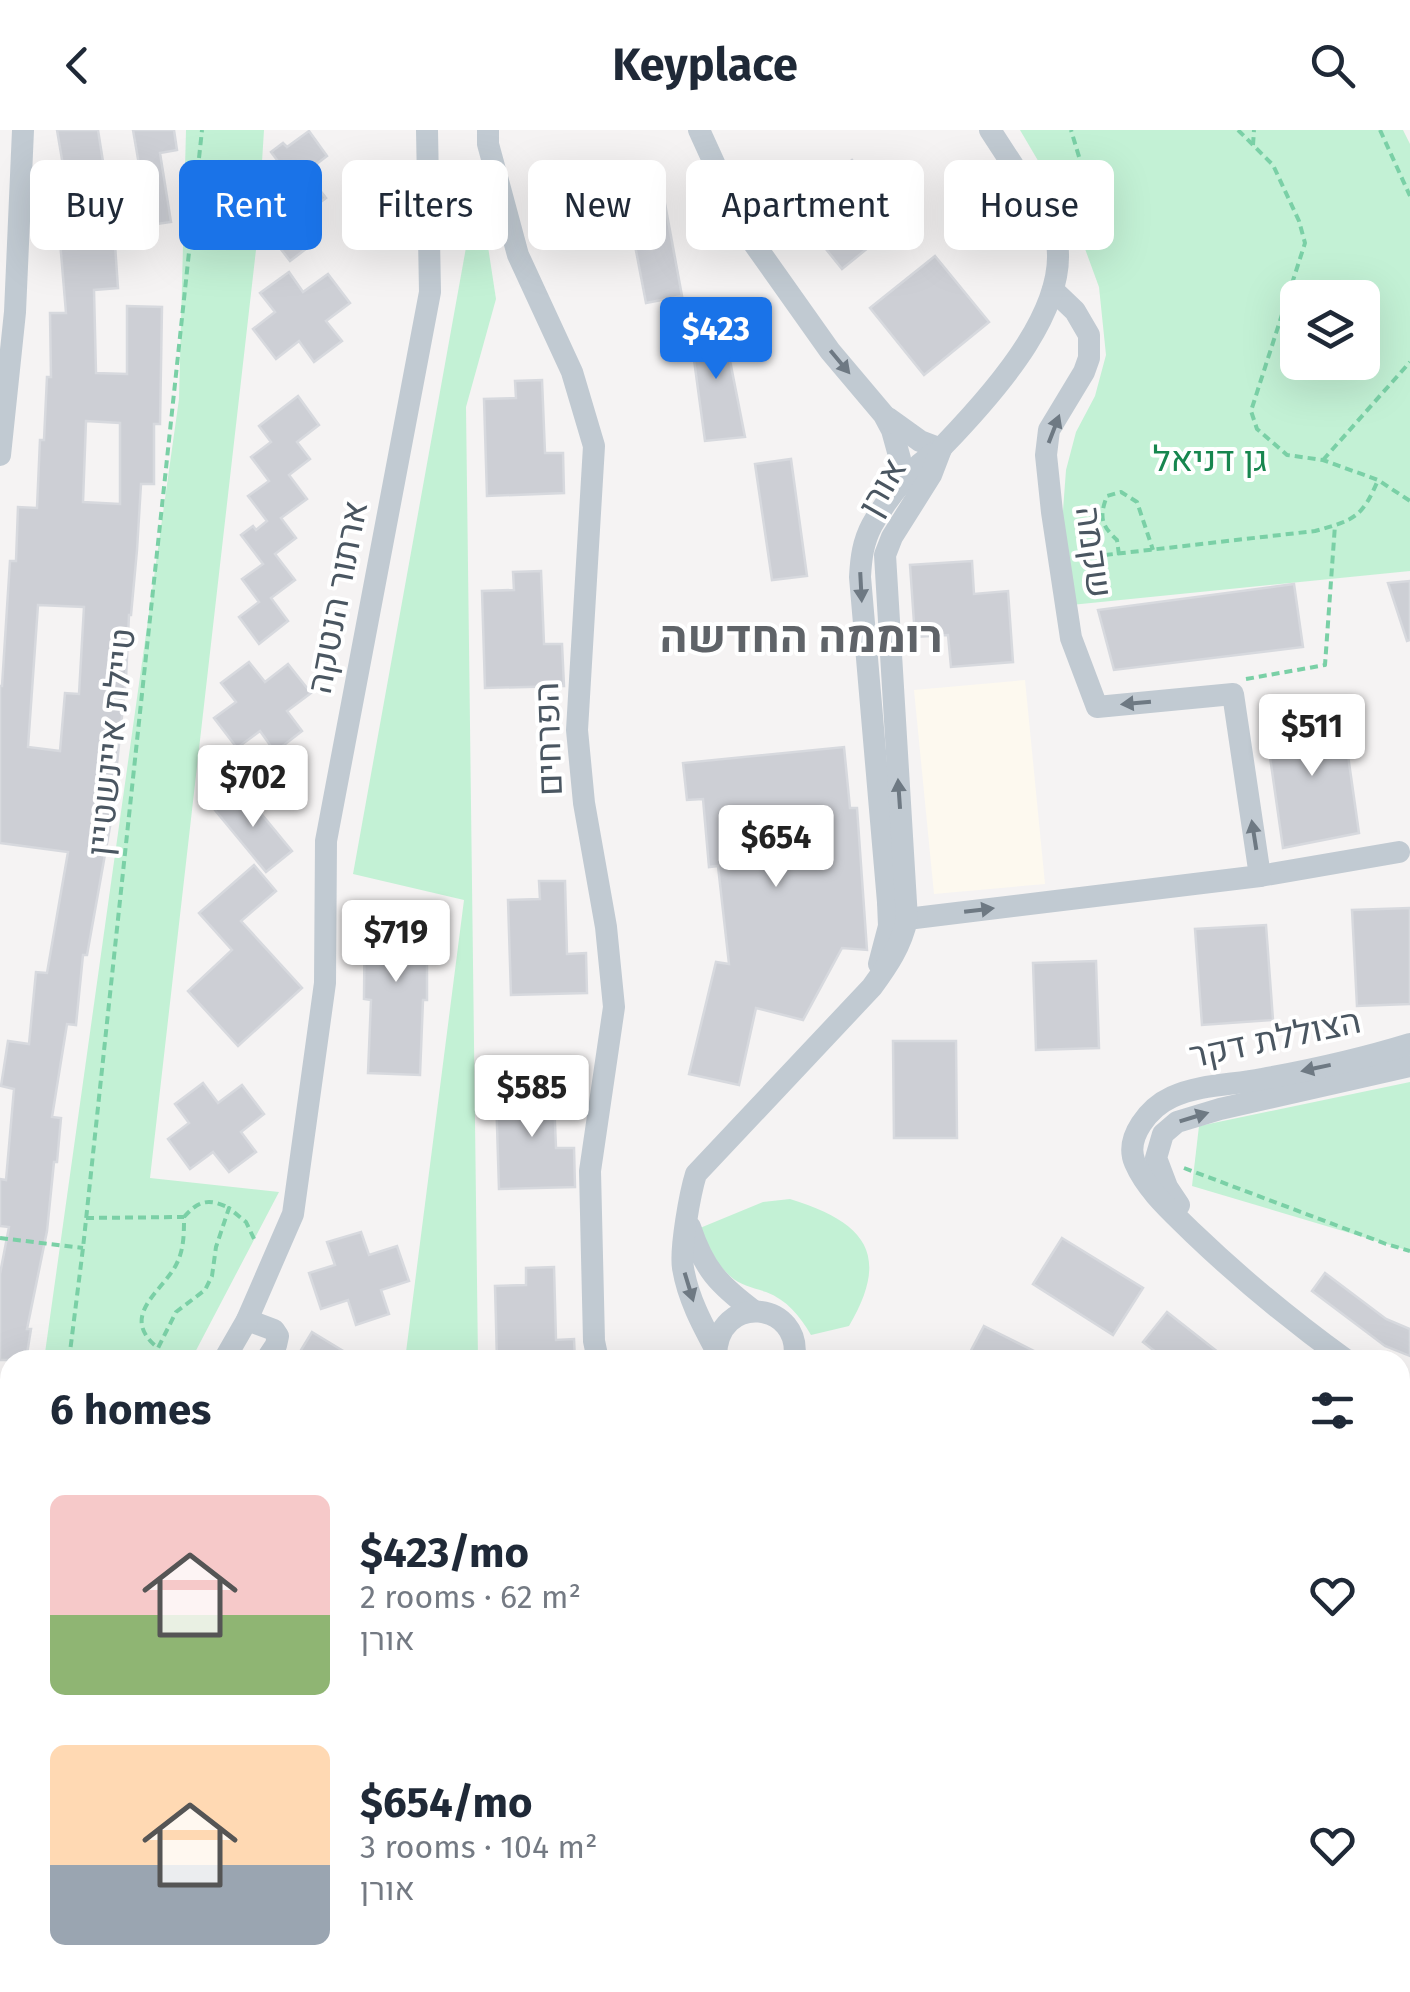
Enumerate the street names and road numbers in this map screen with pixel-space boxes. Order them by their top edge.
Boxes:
street label: אורן [849,451,915,523]
street label: ארתור הנטקה [298,497,376,697]
street label: שקמה [1067,503,1121,601]
street label: טיילת איינשטיין [78,626,144,858]
street label: הפרחים [525,681,571,797]
street label: הצוללת דקר [1185,999,1365,1077]

